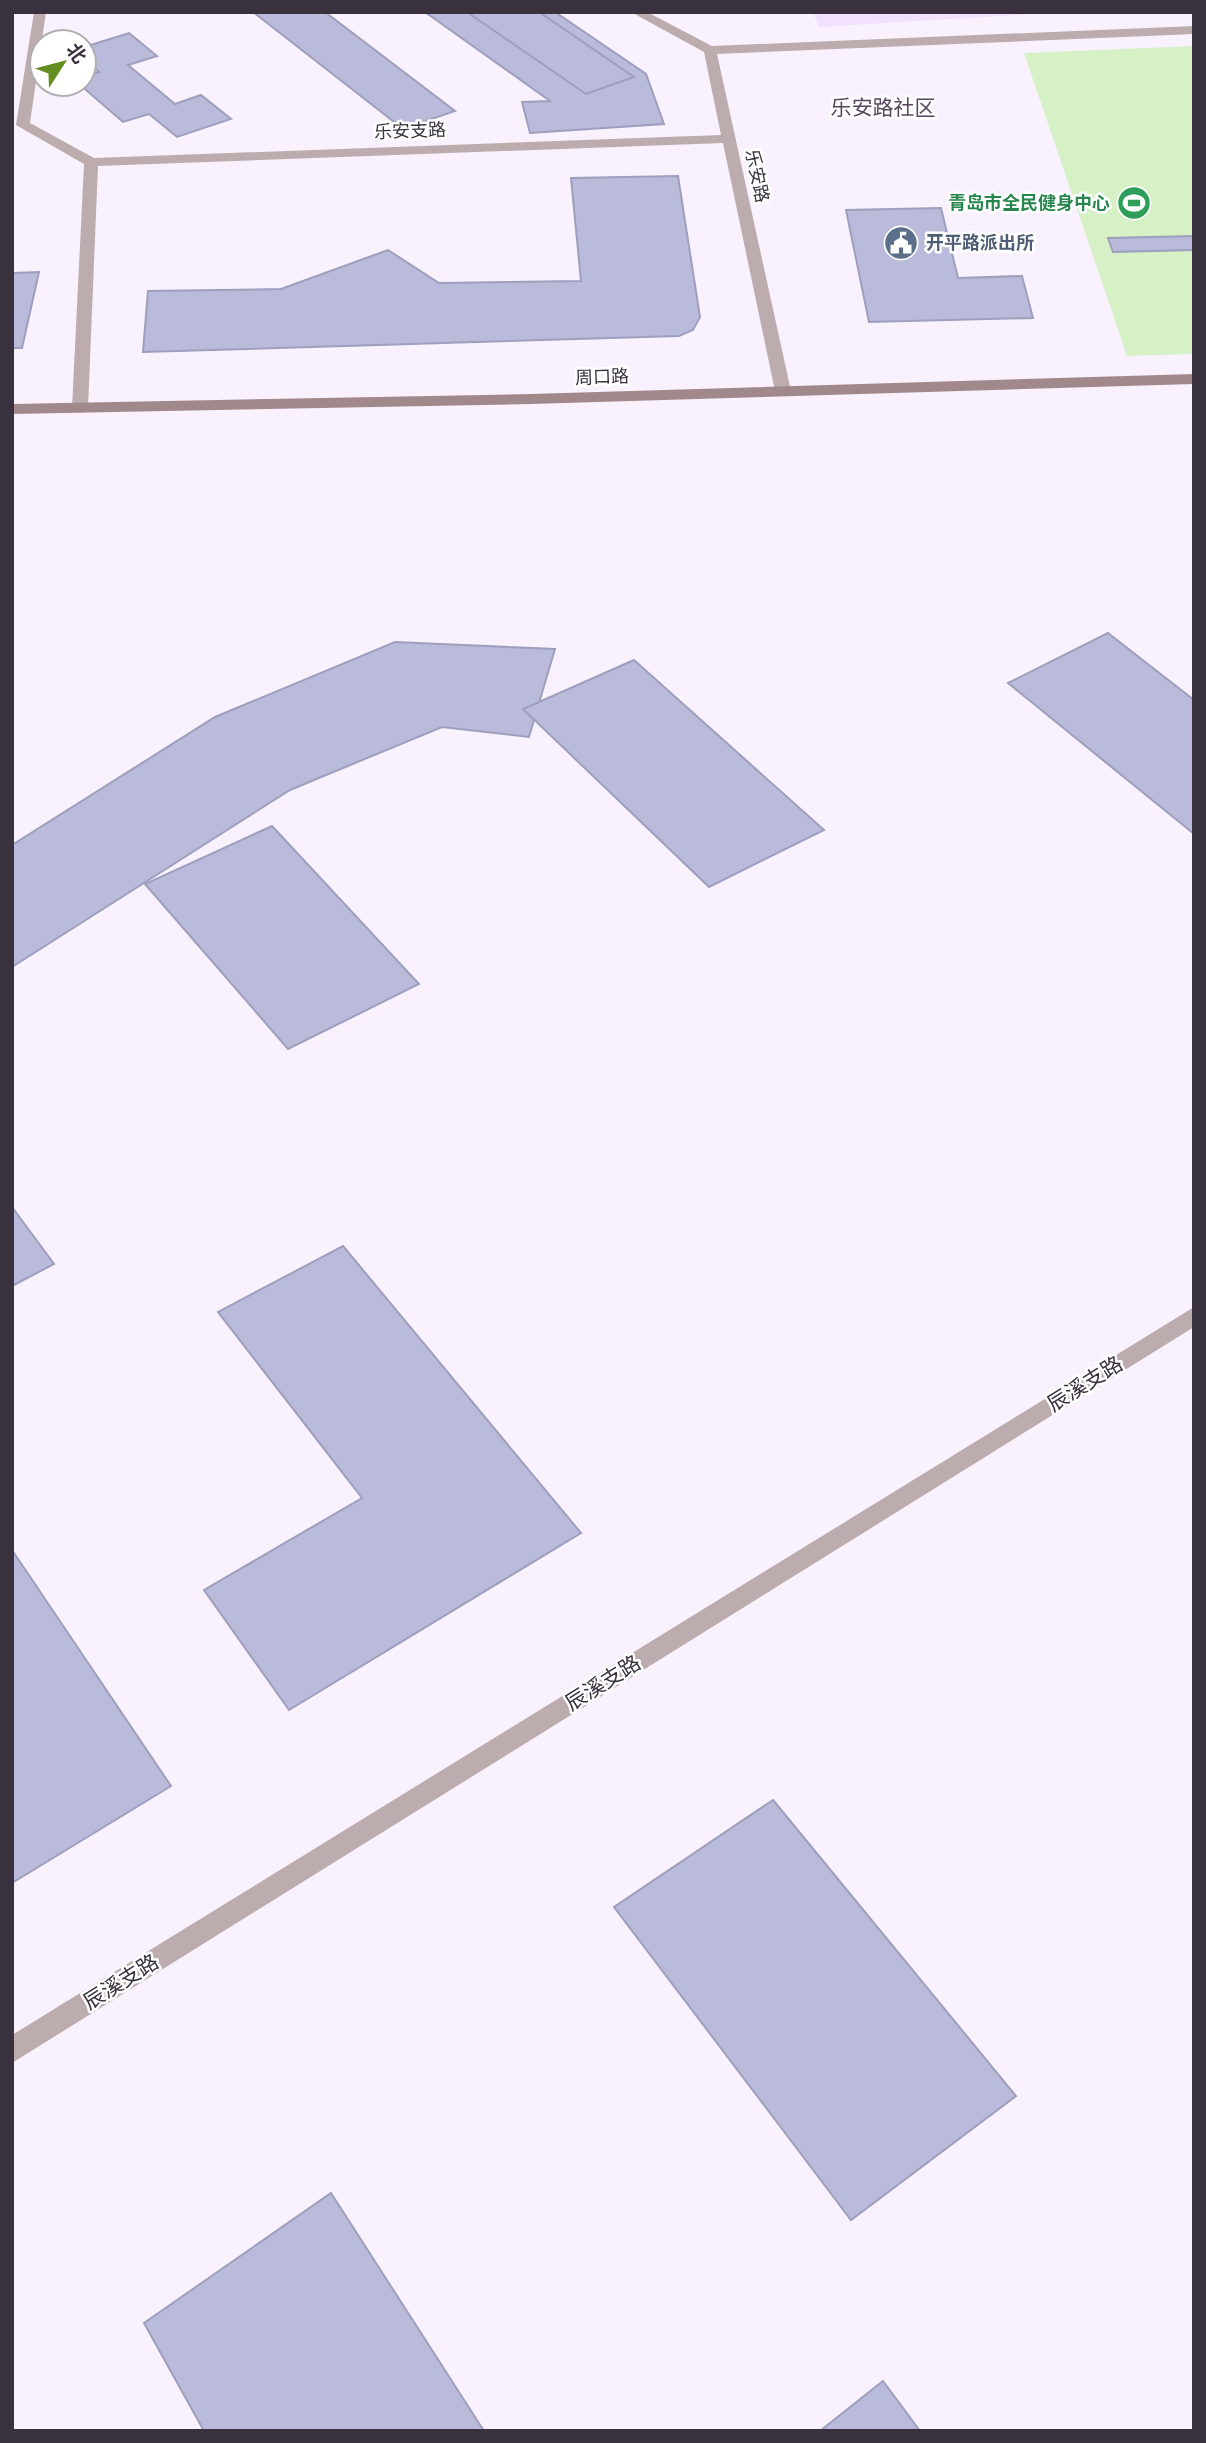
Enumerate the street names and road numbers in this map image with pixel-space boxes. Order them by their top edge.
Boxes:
street label: 乐安支路 [374,118,446,143]
street label: 乐安路 [741,147,774,205]
street label: 周口路 [575,364,629,389]
street label: 辰溪支路 [1042,1350,1128,1417]
street label: 辰溪支路 [560,1649,646,1716]
street label: 辰溪支路 [78,1948,164,2015]

